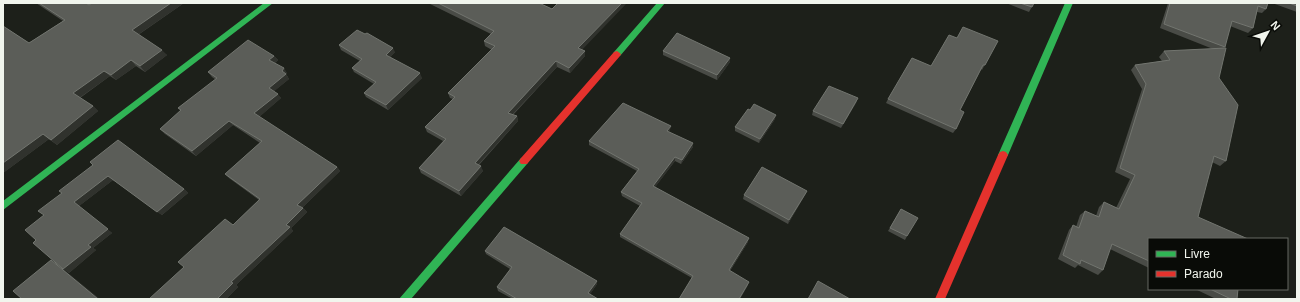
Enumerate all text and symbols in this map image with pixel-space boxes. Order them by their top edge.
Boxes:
north arrow [1248,12,1288,52]
text: N [1269,19,1283,33]
legend [1148,238,1288,290]
text: Livre [1184,247,1210,261]
text: Parado [1184,267,1223,281]

